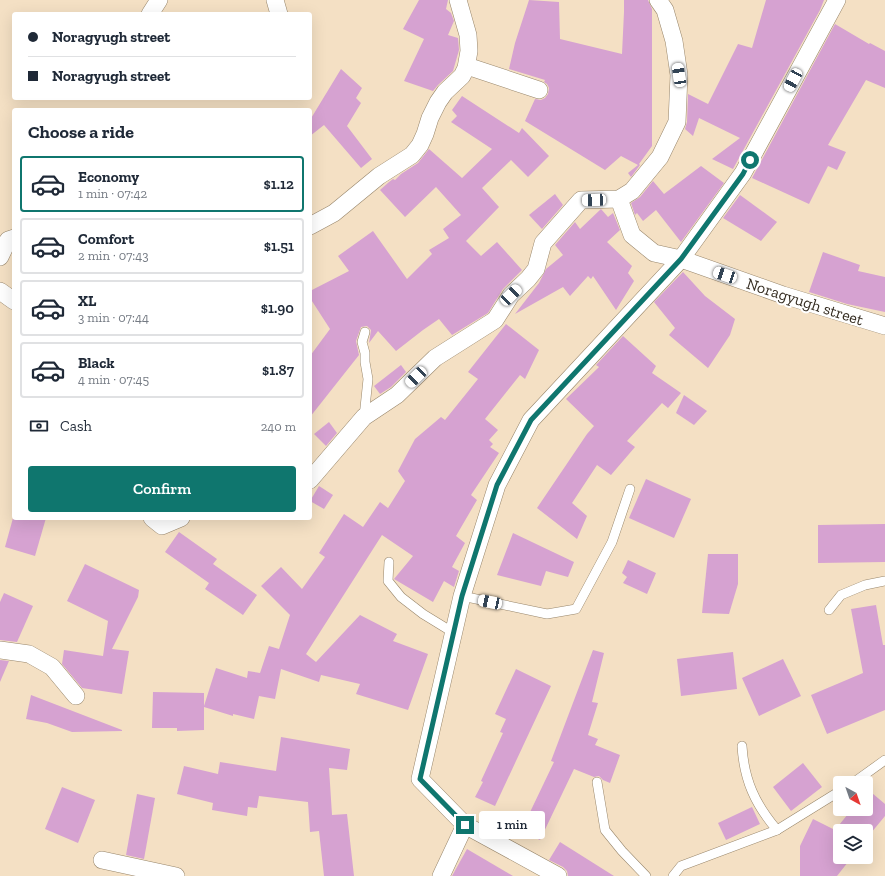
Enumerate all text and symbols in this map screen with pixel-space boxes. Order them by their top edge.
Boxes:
text: Noragyugh street [52,28,170,46]
car [671,62,687,88]
text: Noragyugh street [52,67,170,85]
car [782,67,804,93]
text: Choose a ride [28,121,134,143]
route start [741,151,759,169]
icon: car [30,166,66,202]
text: Economy [78,168,139,186]
text: $1.12 [264,175,294,193]
text: 1 min · 07:42 [78,186,147,201]
car [582,194,606,206]
icon: car [30,228,66,264]
text: Comfort [78,230,134,248]
text: $1.51 [264,237,294,255]
text: 2 min · 07:43 [78,248,149,263]
car [712,265,738,285]
street label: Noragyugh street [744,274,866,329]
car [498,282,524,308]
icon: car [30,290,66,326]
text: XL [78,292,96,310]
text: $1.90 [261,299,294,317]
text: 3 min · 07:44 [78,310,149,325]
icon: car [30,352,66,388]
text: Black [78,354,115,372]
text: $1.87 [262,361,294,379]
car [403,364,429,390]
text: 4 min · 07:45 [78,372,149,387]
icon: cash [28,415,50,437]
text: Cash [60,417,92,435]
text: 240 m [261,419,296,434]
button: Confirm [28,466,296,512]
car [477,594,503,610]
north arrow [833,776,873,816]
map controls [833,776,873,864]
callout: 1 min [479,811,545,839]
route end [456,816,474,834]
text: 1 min [497,817,527,832]
button: layers [833,824,873,864]

